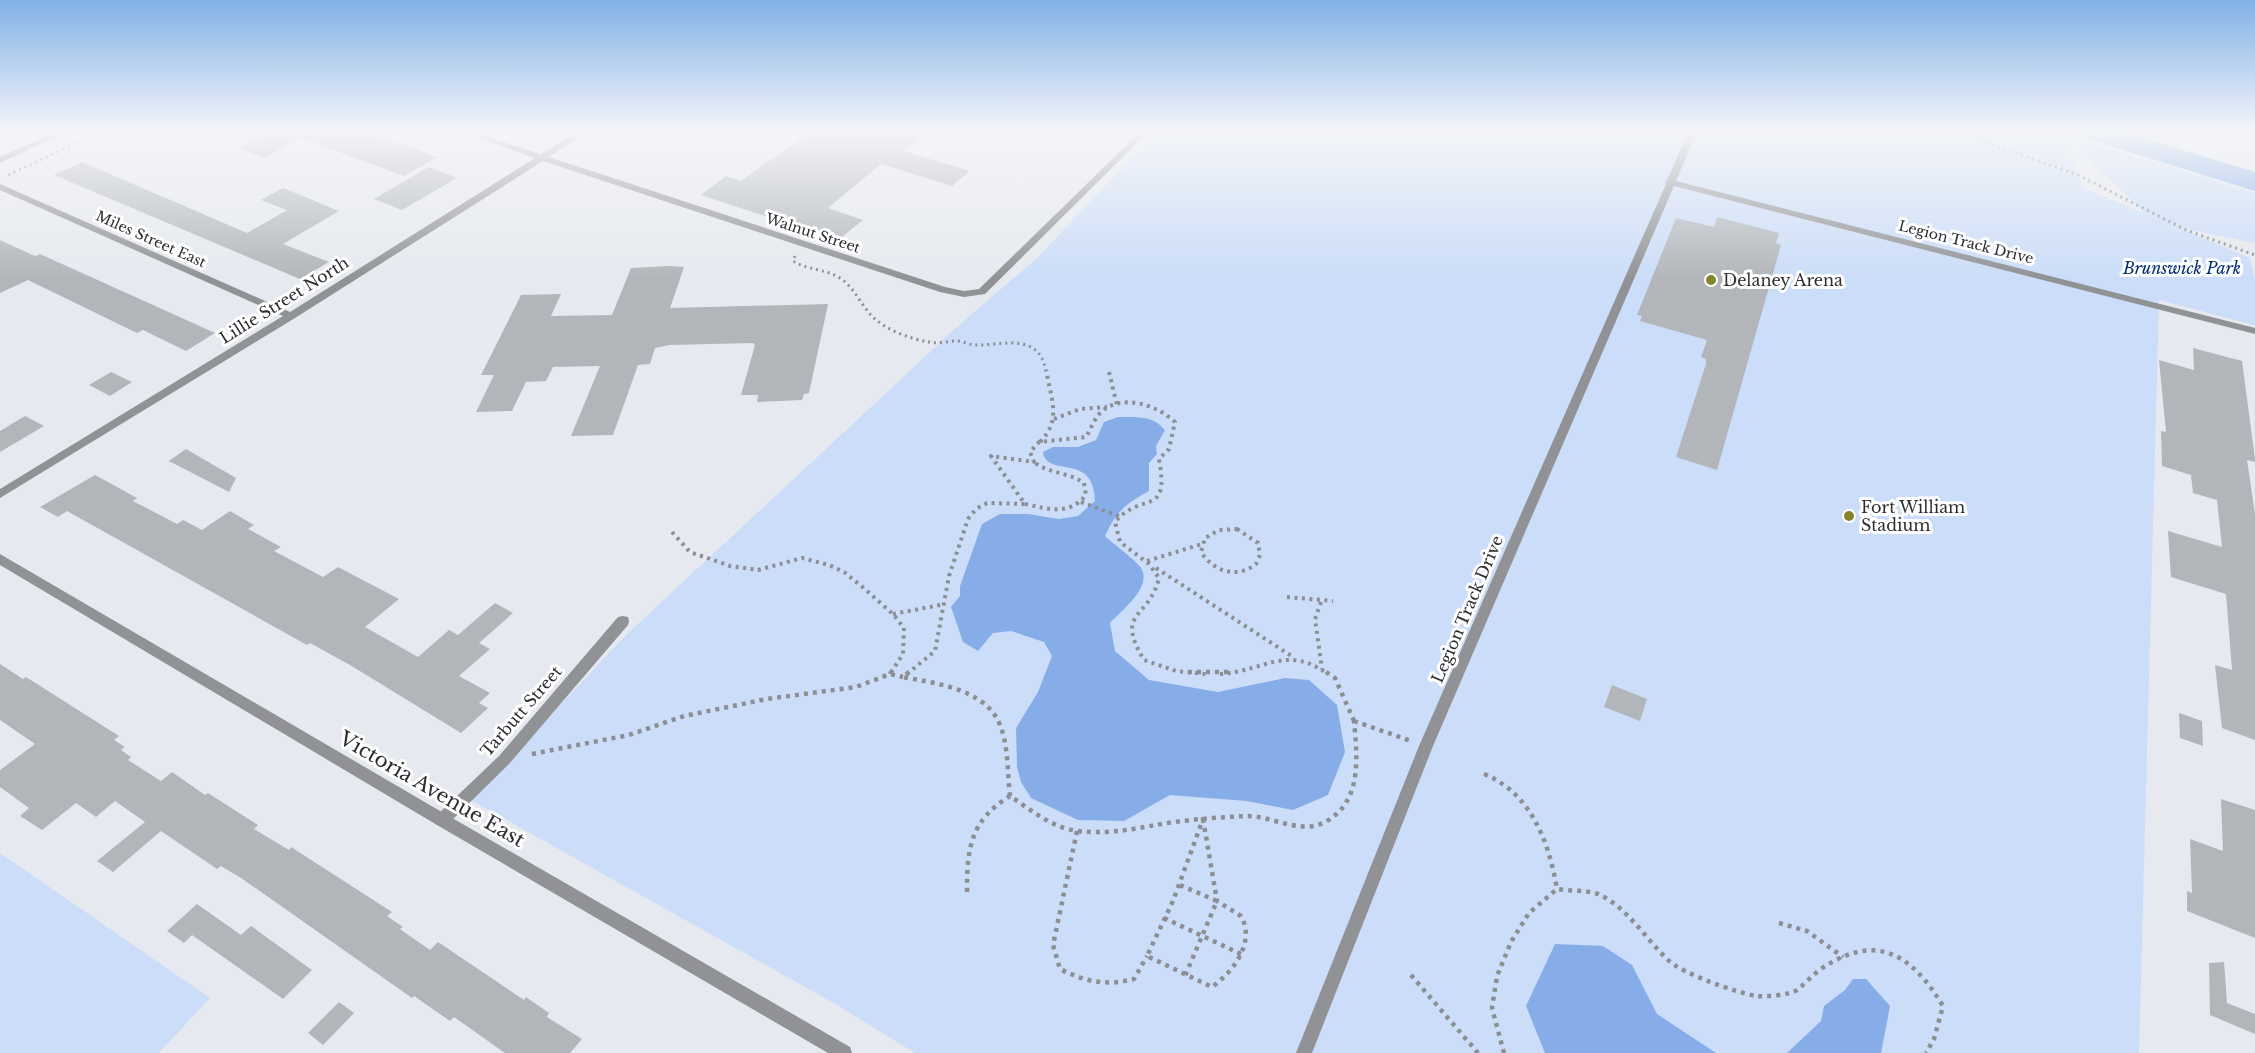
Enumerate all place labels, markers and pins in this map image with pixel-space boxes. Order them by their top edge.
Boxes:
place label: Delaney Arena [1723,270,1843,290]
marker: Delaney Arena [1704,273,1718,287]
place label: Fort William Stadium [1861,497,1965,535]
marker: Fort William Stadium [1842,509,1856,523]

